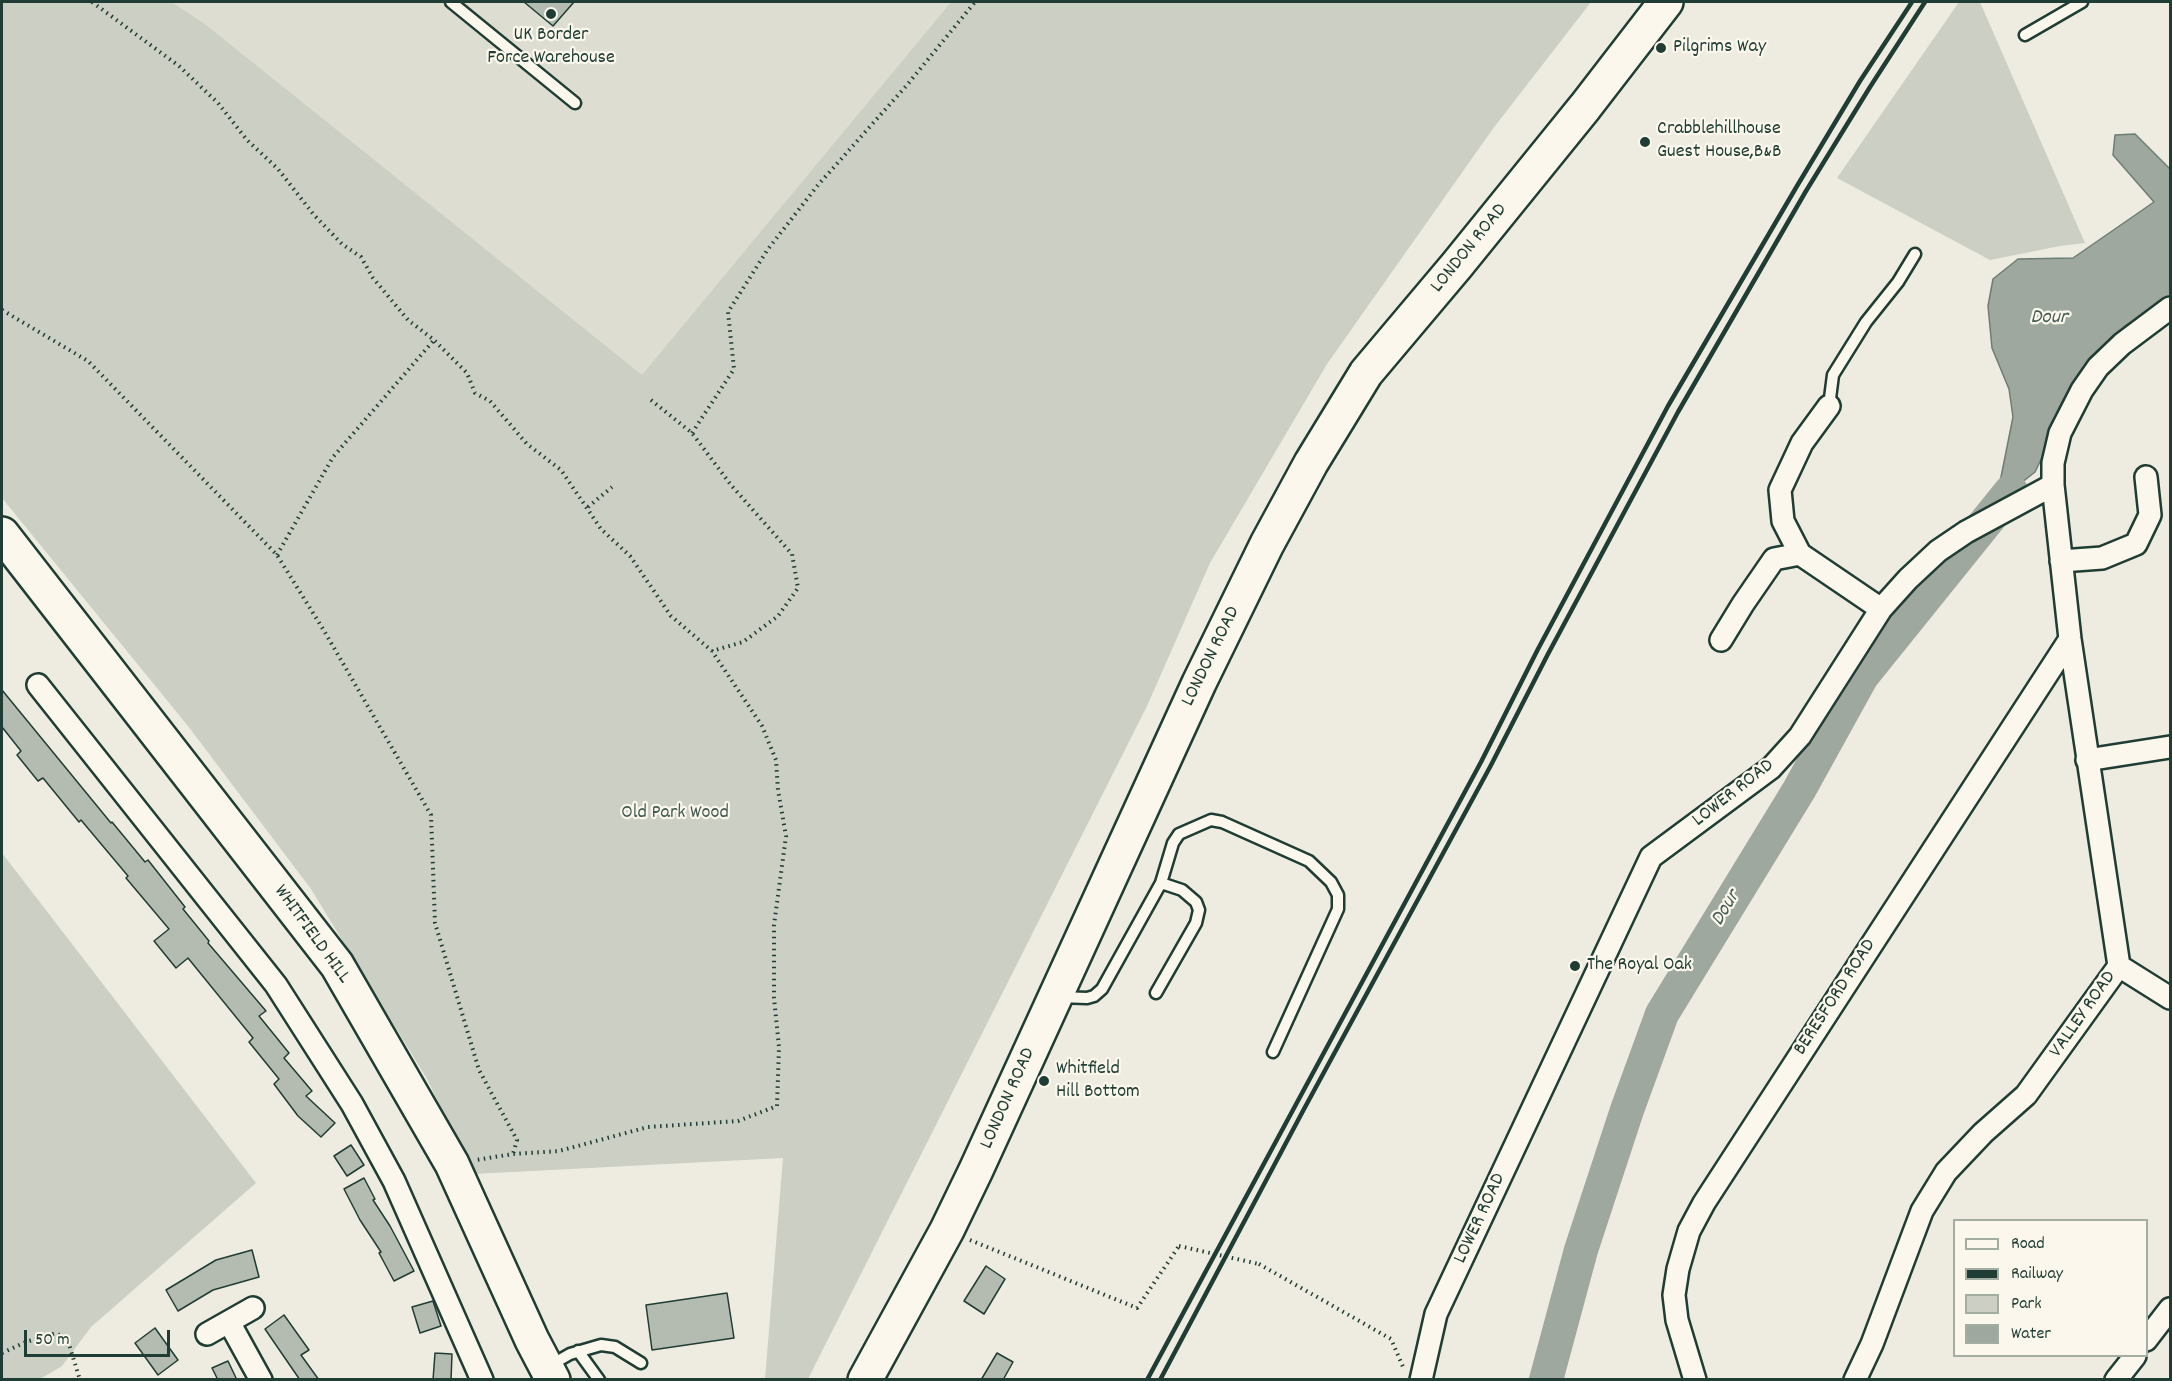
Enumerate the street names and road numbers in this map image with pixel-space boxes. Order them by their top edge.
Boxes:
street label: LONDON ROAD [1427,199,1513,299]
street label: LONDON ROAD [1177,603,1247,711]
street label: LOWER ROAD [1688,755,1780,833]
street label: WHITFIELD HILL [267,881,355,989]
street label: BERESFORD ROAD [1790,935,1882,1061]
street label: VALLEY ROAD [2045,967,2123,1063]
street label: LONDON ROAD [976,1045,1042,1153]
street label: LOWER ROAD [1450,1170,1512,1268]

